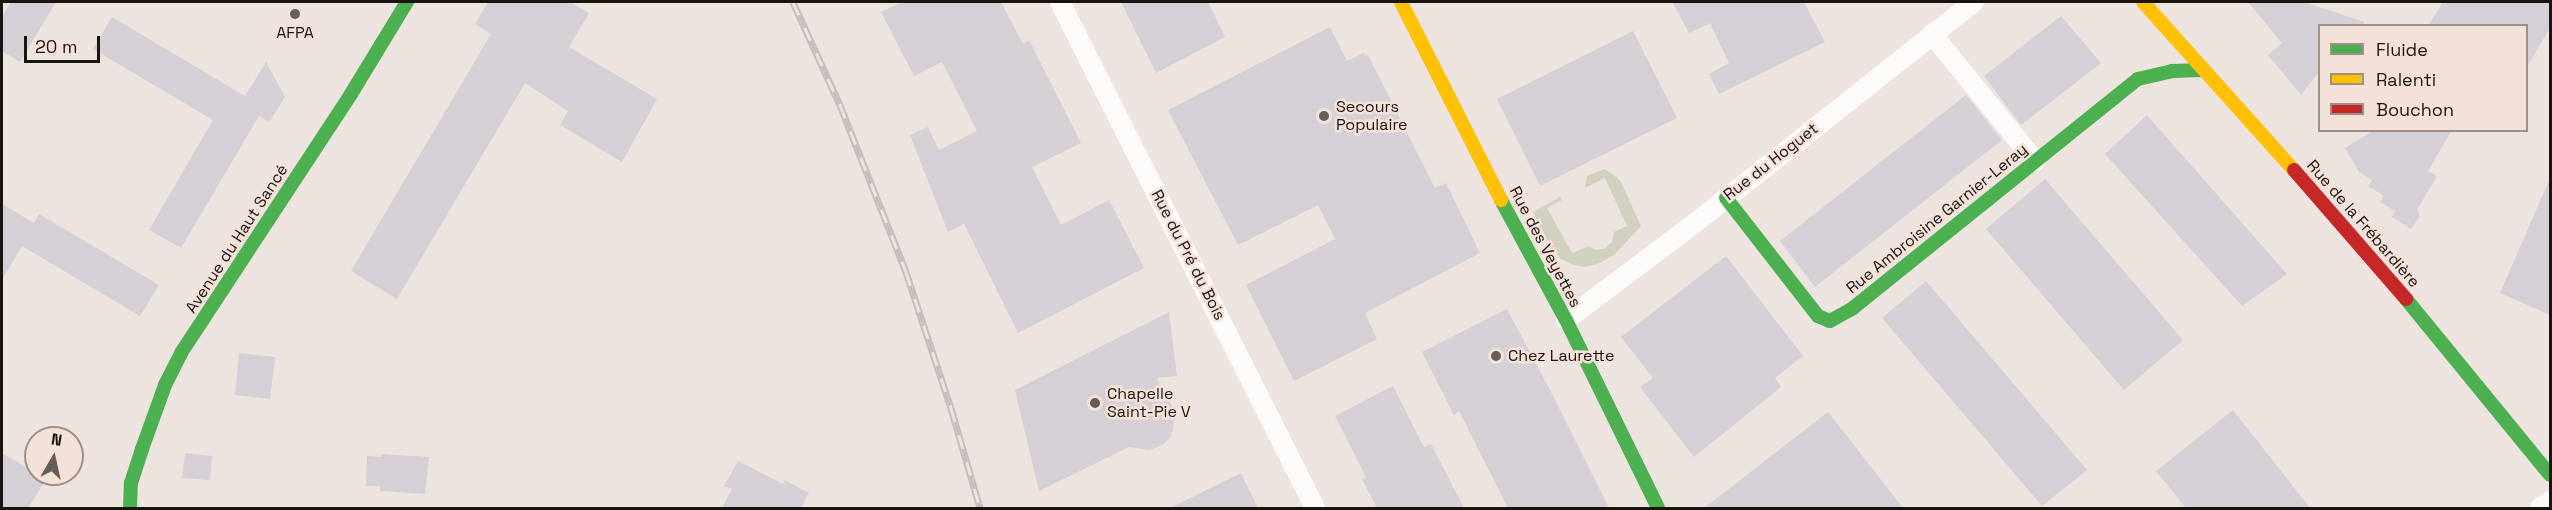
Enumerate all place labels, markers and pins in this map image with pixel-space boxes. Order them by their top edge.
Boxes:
marker: AFPA [288,7,302,21]
place label: AFPA [276,23,314,43]
place label: Secours Populaire [1336,97,1408,135]
marker: Secours Populaire [1317,109,1331,123]
place label: Chez Laurette [1508,346,1614,366]
marker: Chez Laurette [1489,349,1503,363]
place label: Chapelle Saint-Pie V [1107,384,1191,422]
marker: Chapelle Saint-Pie V [1088,396,1102,410]

